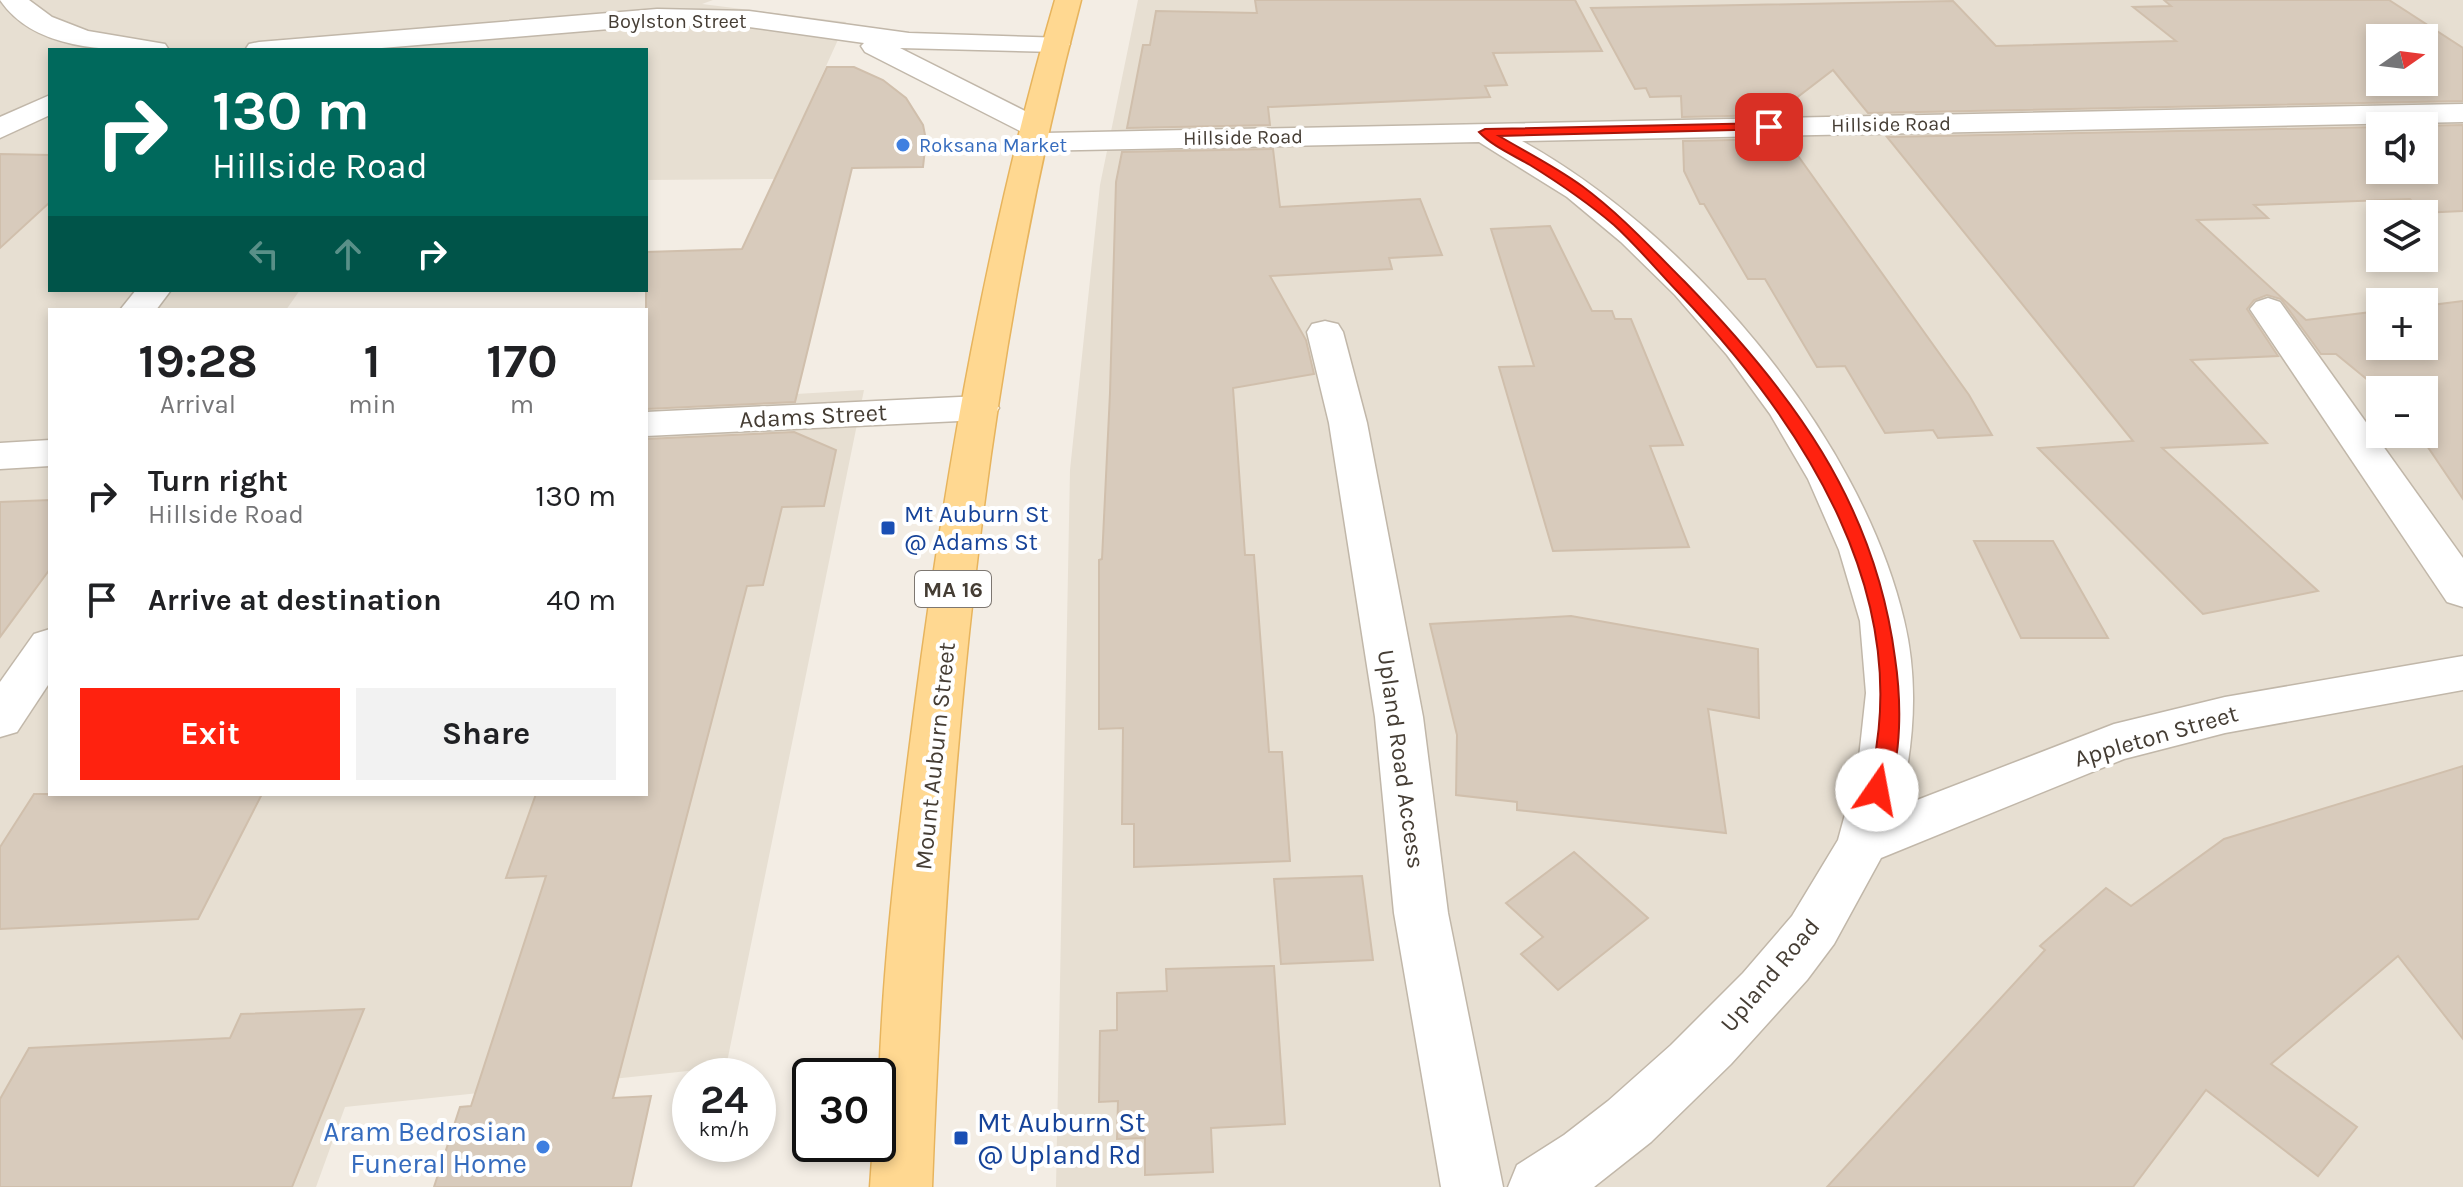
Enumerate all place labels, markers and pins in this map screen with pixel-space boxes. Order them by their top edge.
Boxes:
pin [1735,93,1803,161]
place label: Roksana Market [919,134,1068,157]
marker: Roksana Market [894,136,912,154]
place label: Mt Auburn St @ Adams St [904,500,1049,556]
marker: Mt Auburn St @ Adams St [879,519,897,537]
place label: Mt Auburn St @ Upland Rd [977,1106,1146,1171]
place label: Aram Bedrosian Funeral Home [323,1115,527,1180]
marker: Mt Auburn St @ Upland Rd [952,1129,970,1147]
marker: Aram Bedrosian Funeral Home [534,1138,552,1156]

